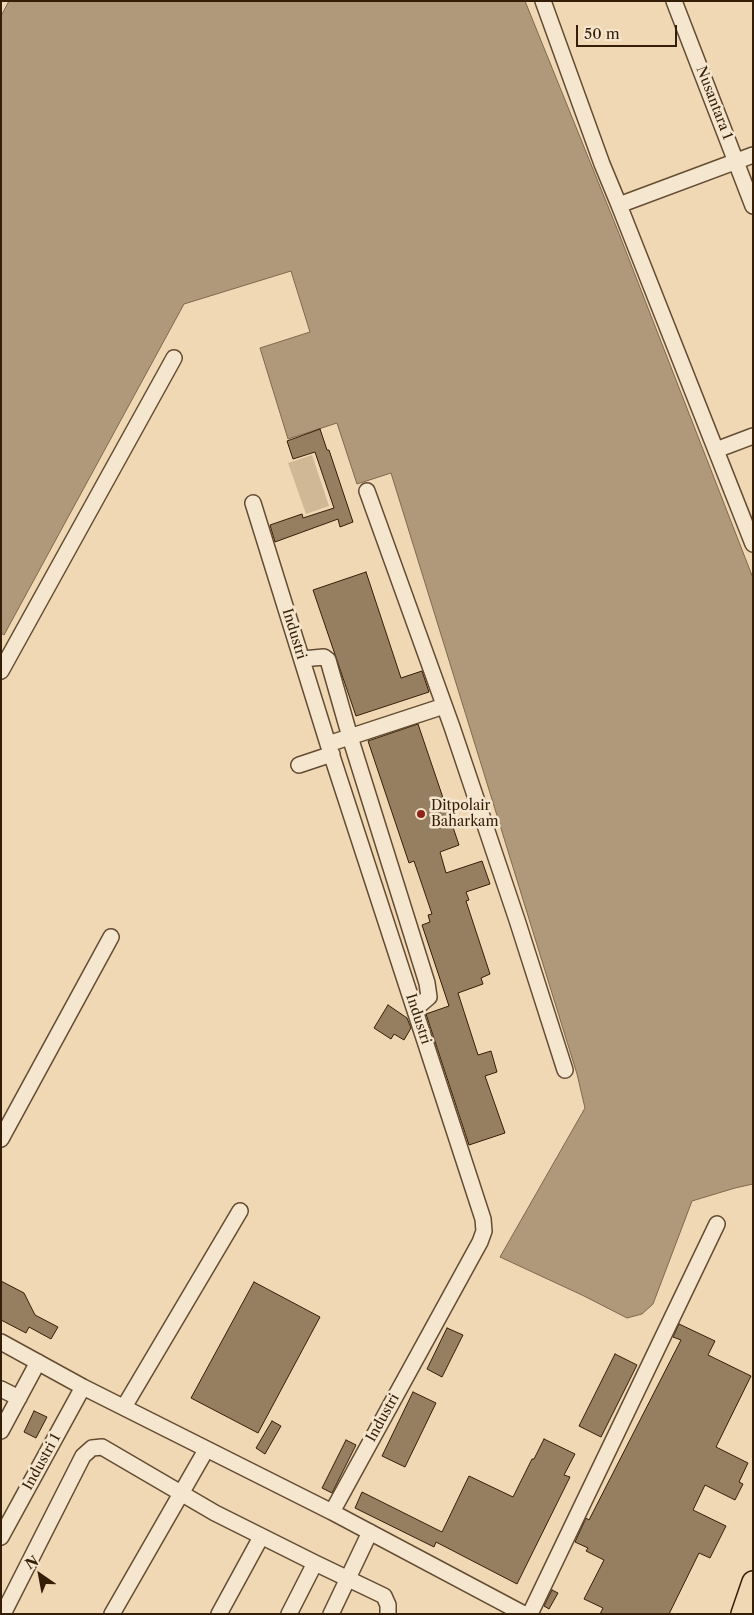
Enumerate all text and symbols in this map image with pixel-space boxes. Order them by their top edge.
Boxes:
scale bar [579,15,680,47]
text: 50 m [584,24,620,43]
street label: Nusantara 1 [692,64,736,142]
street label: Industri [278,607,310,661]
place label: Ditpolair Baharkam [431,798,498,830]
marker: Ditpolair Baharkam [415,808,427,820]
street label: Industri [402,992,434,1046]
street label: Industri [363,1391,403,1445]
street label: Industri 1 [20,1431,64,1493]
north arrow [15,1550,65,1600]
text: N [22,1552,42,1573]

